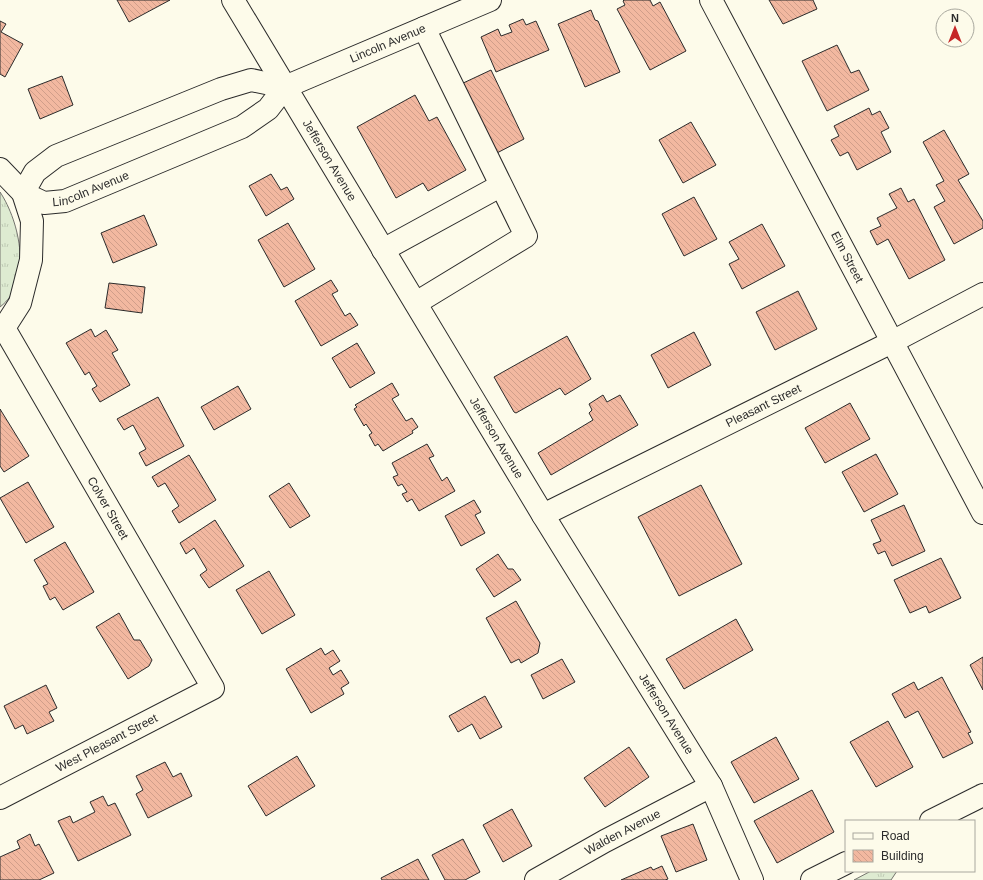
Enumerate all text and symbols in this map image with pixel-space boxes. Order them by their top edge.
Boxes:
north arrow [935,8,975,48]
text: N [951,12,959,24]
street label: Lincoln Avenue [348,21,428,66]
street label: Jefferson Avenue [300,117,359,204]
street label: Lincoln Avenue [52,168,131,209]
street label: Elm Street [828,229,867,286]
street label: Pleasant Street [723,381,804,430]
street label: Jefferson Avenue [467,395,527,481]
street label: Colver Street [84,474,132,542]
street label: Jefferson Avenue [636,671,697,757]
street label: West Pleasant Street [53,711,160,775]
street label: Walden Avenue [582,806,663,858]
legend [845,820,975,872]
text: Road [881,829,910,843]
text: Building [881,849,924,863]

